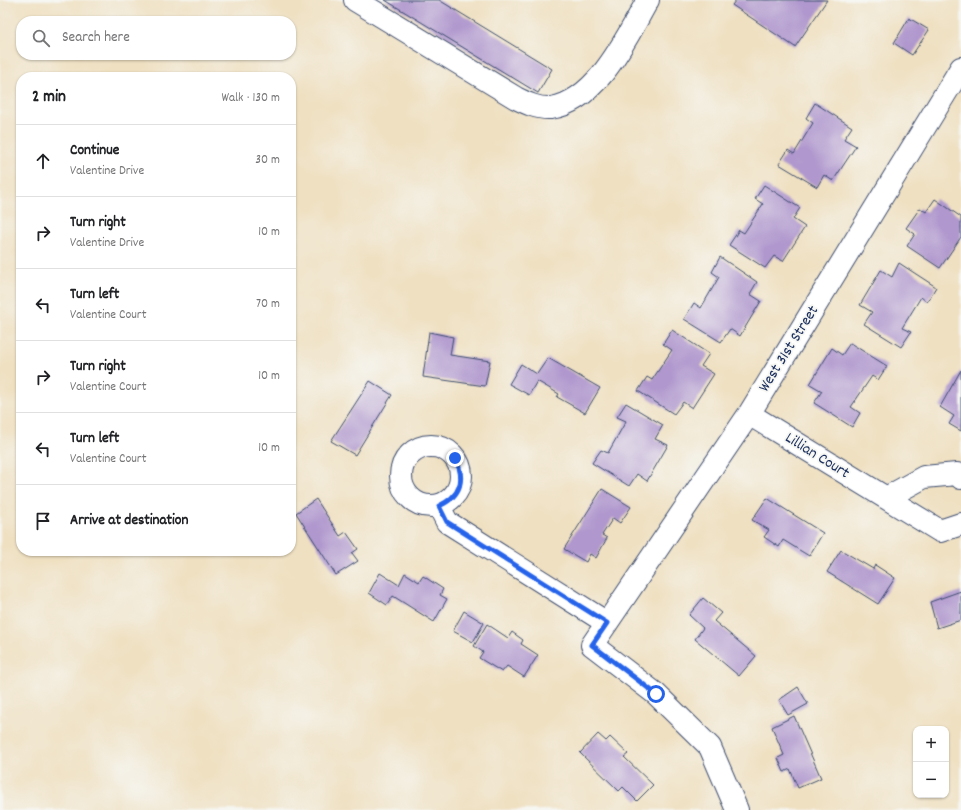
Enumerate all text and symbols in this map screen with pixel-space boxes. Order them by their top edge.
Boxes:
search box [16,16,296,60]
icon: search [30,27,52,49]
text: Search here [62,27,130,49]
text: 2 min [32,86,66,110]
text: Walk · 130 m [221,89,280,108]
text: Continue [70,140,119,162]
icon: ahead [32,150,54,172]
text: 30 m [255,151,280,170]
text: Valentine Drive [70,162,144,181]
text: Turn right [70,212,126,234]
icon: right [32,222,54,244]
text: 10 m [258,223,280,242]
text: Valentine Drive [70,234,144,253]
text: Turn left [70,284,119,306]
icon: left [32,294,54,316]
text: 70 m [256,295,280,314]
street label: West 31st Street [753,301,825,397]
text: Valentine Court [70,306,146,325]
text: Turn right [70,356,126,378]
icon: right [32,366,54,388]
text: 10 m [258,367,280,386]
text: Valentine Court [70,378,146,397]
street label: Lillian Court [780,427,854,485]
text: Turn left [70,428,119,450]
icon: left [32,438,54,460]
text: 10 m [258,439,280,458]
route end [446,449,464,467]
text: Valentine Court [70,450,146,469]
icon: arrive [32,510,54,532]
text: Arrive at destination [70,510,188,532]
route start [647,685,665,703]
map controls [913,726,949,798]
button: + [913,726,949,762]
button: − [913,762,949,798]

